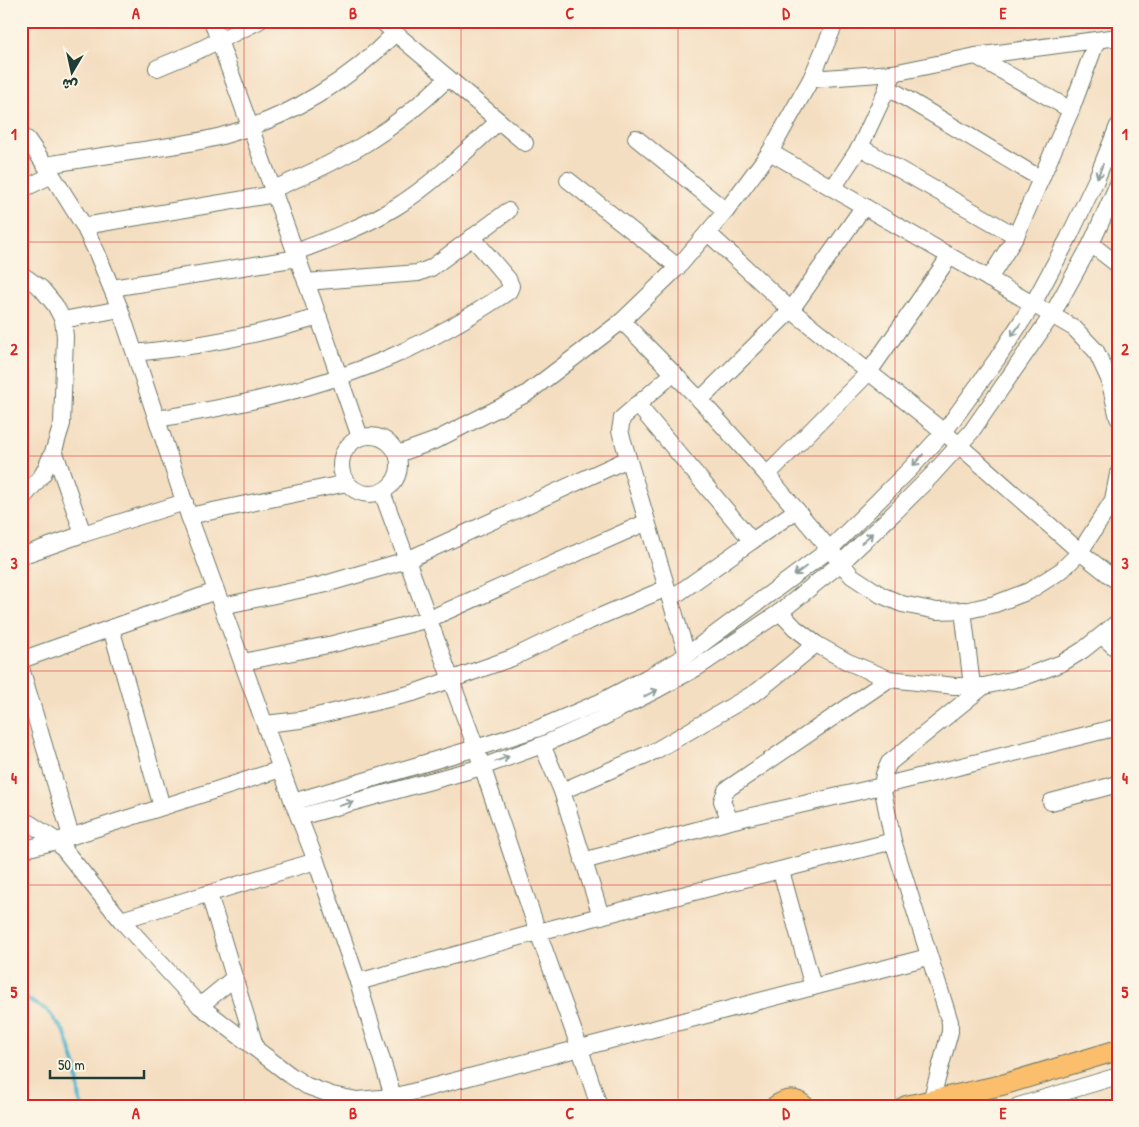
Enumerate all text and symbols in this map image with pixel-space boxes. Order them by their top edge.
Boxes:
text: A [132,2,140,24]
text: B [349,2,357,24]
text: C [566,2,575,24]
text: D [782,2,790,24]
text: E [999,2,1007,24]
north arrow [48,48,98,98]
text: ش [61,75,79,96]
text: 1 [11,123,17,145]
text: 1 [1122,123,1128,145]
one-way arrow [1094,163,1104,178]
one-way arrow [1011,323,1021,337]
text: 2 [10,338,18,360]
text: 2 [1121,338,1129,360]
one-way arrow [912,453,924,466]
one-way arrow [861,532,874,544]
text: 3 [10,552,18,574]
text: 3 [1121,552,1129,574]
one-way arrow [794,566,807,577]
one-way arrow [643,688,658,698]
one-way arrow [494,754,510,763]
text: 4 [11,767,17,789]
text: 4 [1122,767,1128,789]
one-way arrow [338,799,354,808]
text: 5 [11,981,18,1003]
text: 5 [1122,981,1129,1003]
scale bar [50,1047,144,1079]
text: 50 m [58,1054,85,1075]
text: A [132,1102,140,1124]
text: B [349,1102,357,1124]
text: C [566,1102,575,1124]
text: D [782,1102,790,1124]
text: E [999,1102,1007,1124]

